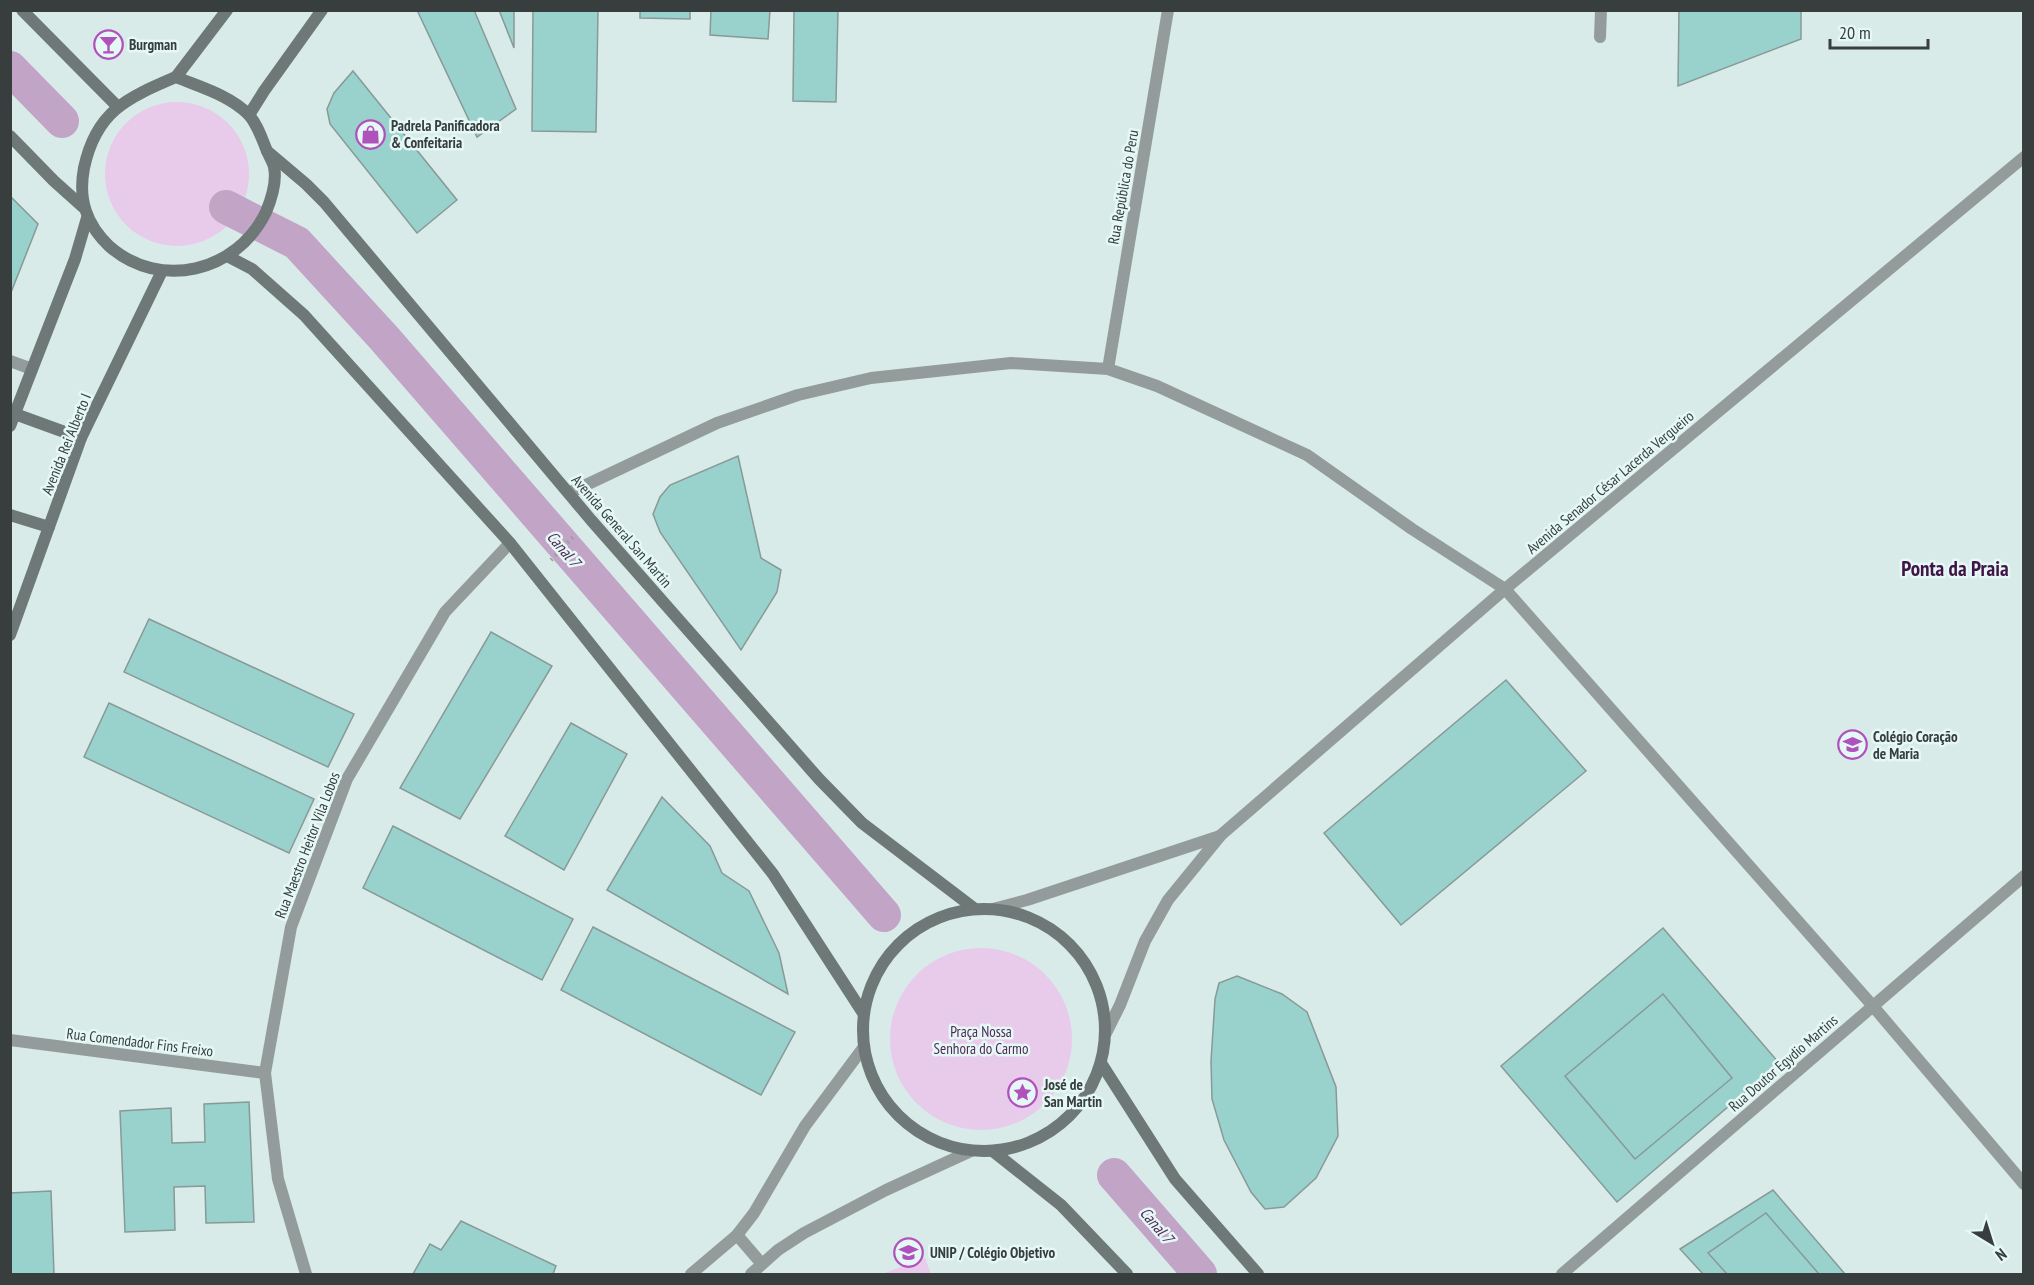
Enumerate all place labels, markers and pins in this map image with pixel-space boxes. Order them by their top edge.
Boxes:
bar icon: Burgman [92,28,124,60]
place label: Burgman [129,35,177,54]
place label: Padrela Panificadora & Confeitaria [391,116,500,152]
shop icon: Padrela Panificadora & Confeitaria [354,118,386,150]
place label: Colégio Coração de Maria [1873,727,1958,763]
school or university icon: Colégio Coração de Maria [1836,729,1868,761]
place label: José de San Martin [1043,1075,1102,1111]
place icon: José de San Martin [1007,1077,1039,1109]
school or university icon: UNIP / Colégio Objetivo [893,1236,925,1268]
place label: UNIP / Colégio Objetivo [930,1243,1055,1262]

